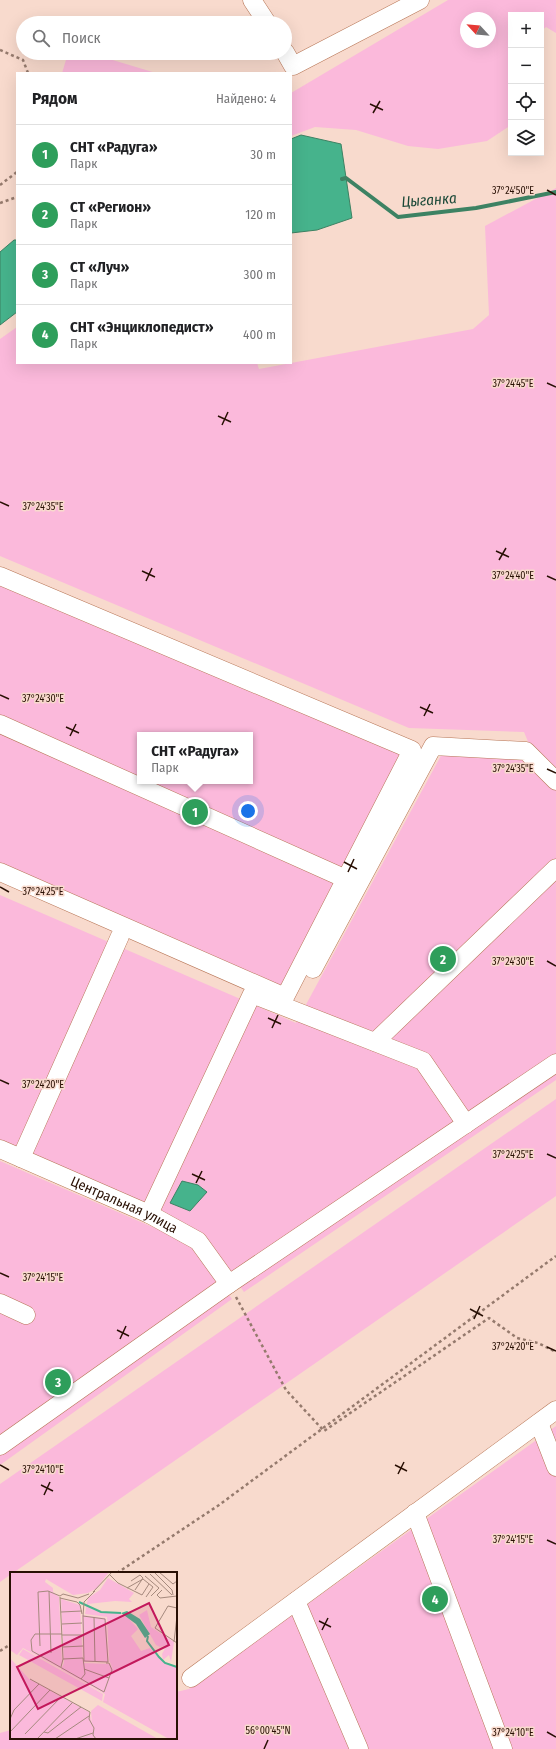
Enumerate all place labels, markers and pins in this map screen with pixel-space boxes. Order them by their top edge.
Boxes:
pin: 1 [182,797,208,827]
pin: 2 [430,944,456,974]
pin: 3 [45,1367,71,1397]
pin: 4 [422,1584,448,1614]

